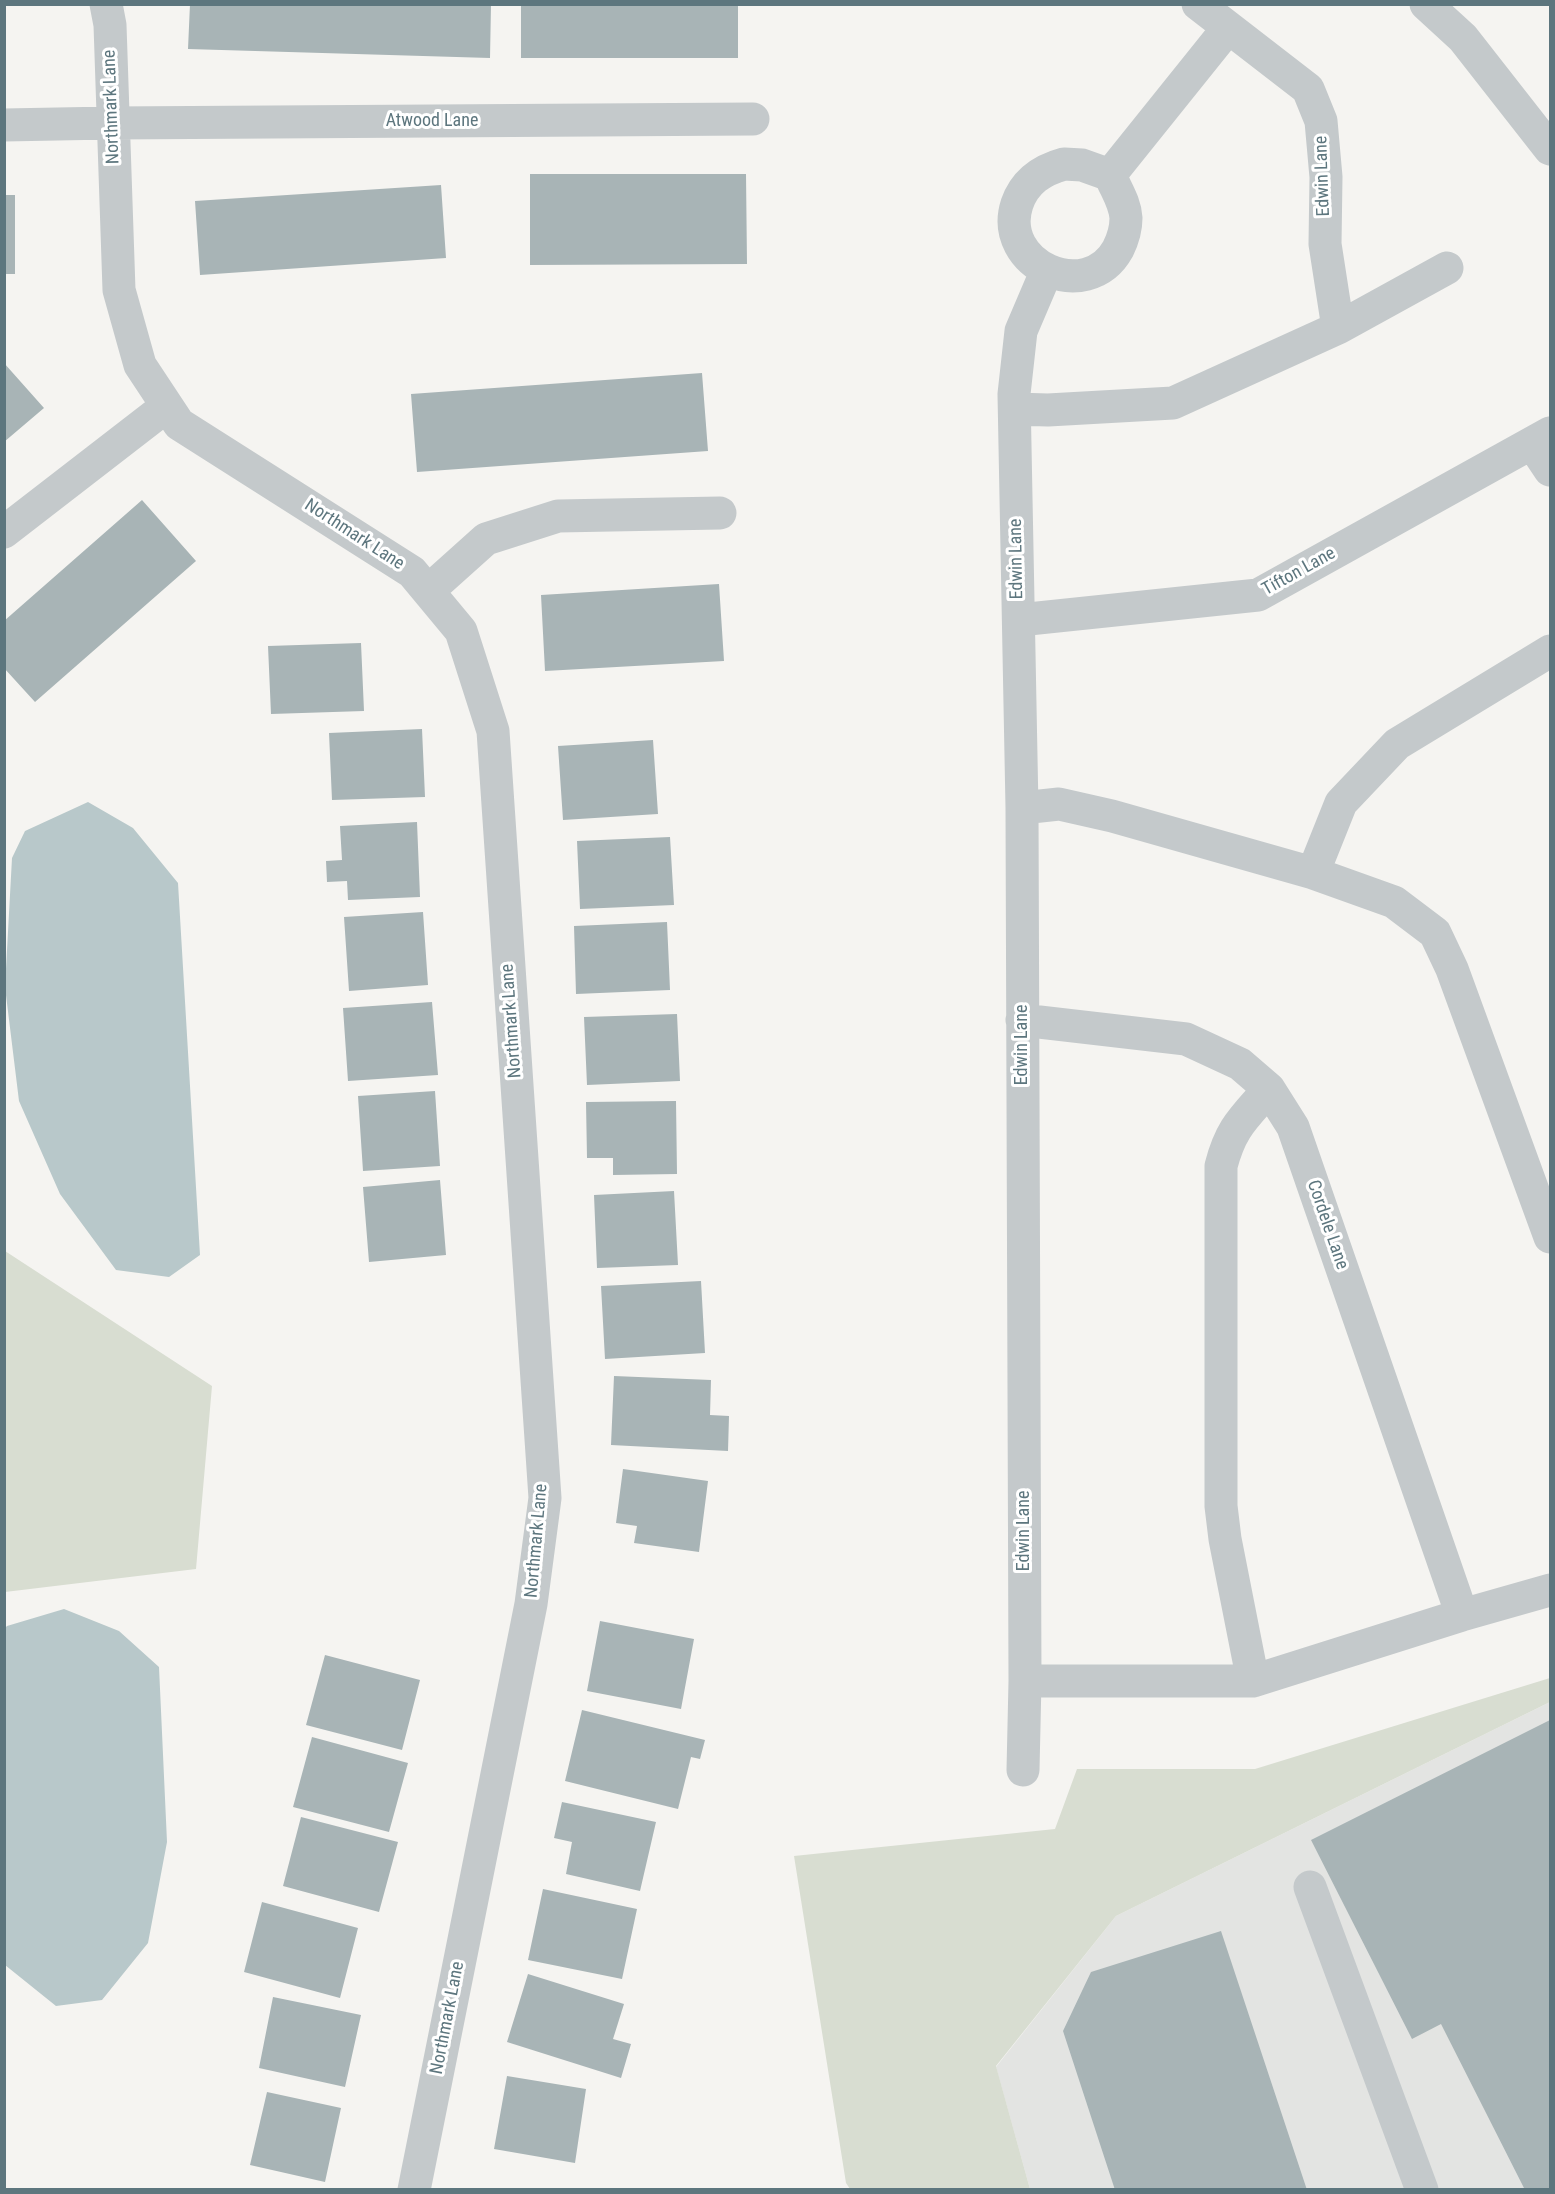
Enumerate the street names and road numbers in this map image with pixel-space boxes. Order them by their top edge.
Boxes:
street label: Northmark Lane [99,49,125,165]
street label: Atwood Lane [386,110,478,132]
street label: Edwin Lane [1311,135,1335,217]
street label: Northmark Lane [300,495,408,575]
street label: Edwin Lane [1005,518,1029,600]
street label: Tifton Lane [1259,543,1339,601]
street label: Northmark Lane [497,963,527,1079]
street label: Edwin Lane [1011,1005,1033,1085]
street label: Cordele Lane [1302,1178,1352,1272]
street label: Northmark Lane [521,1483,553,1599]
street label: Edwin Lane [1013,1491,1035,1571]
street label: Northmark Lane [426,1960,470,2076]

